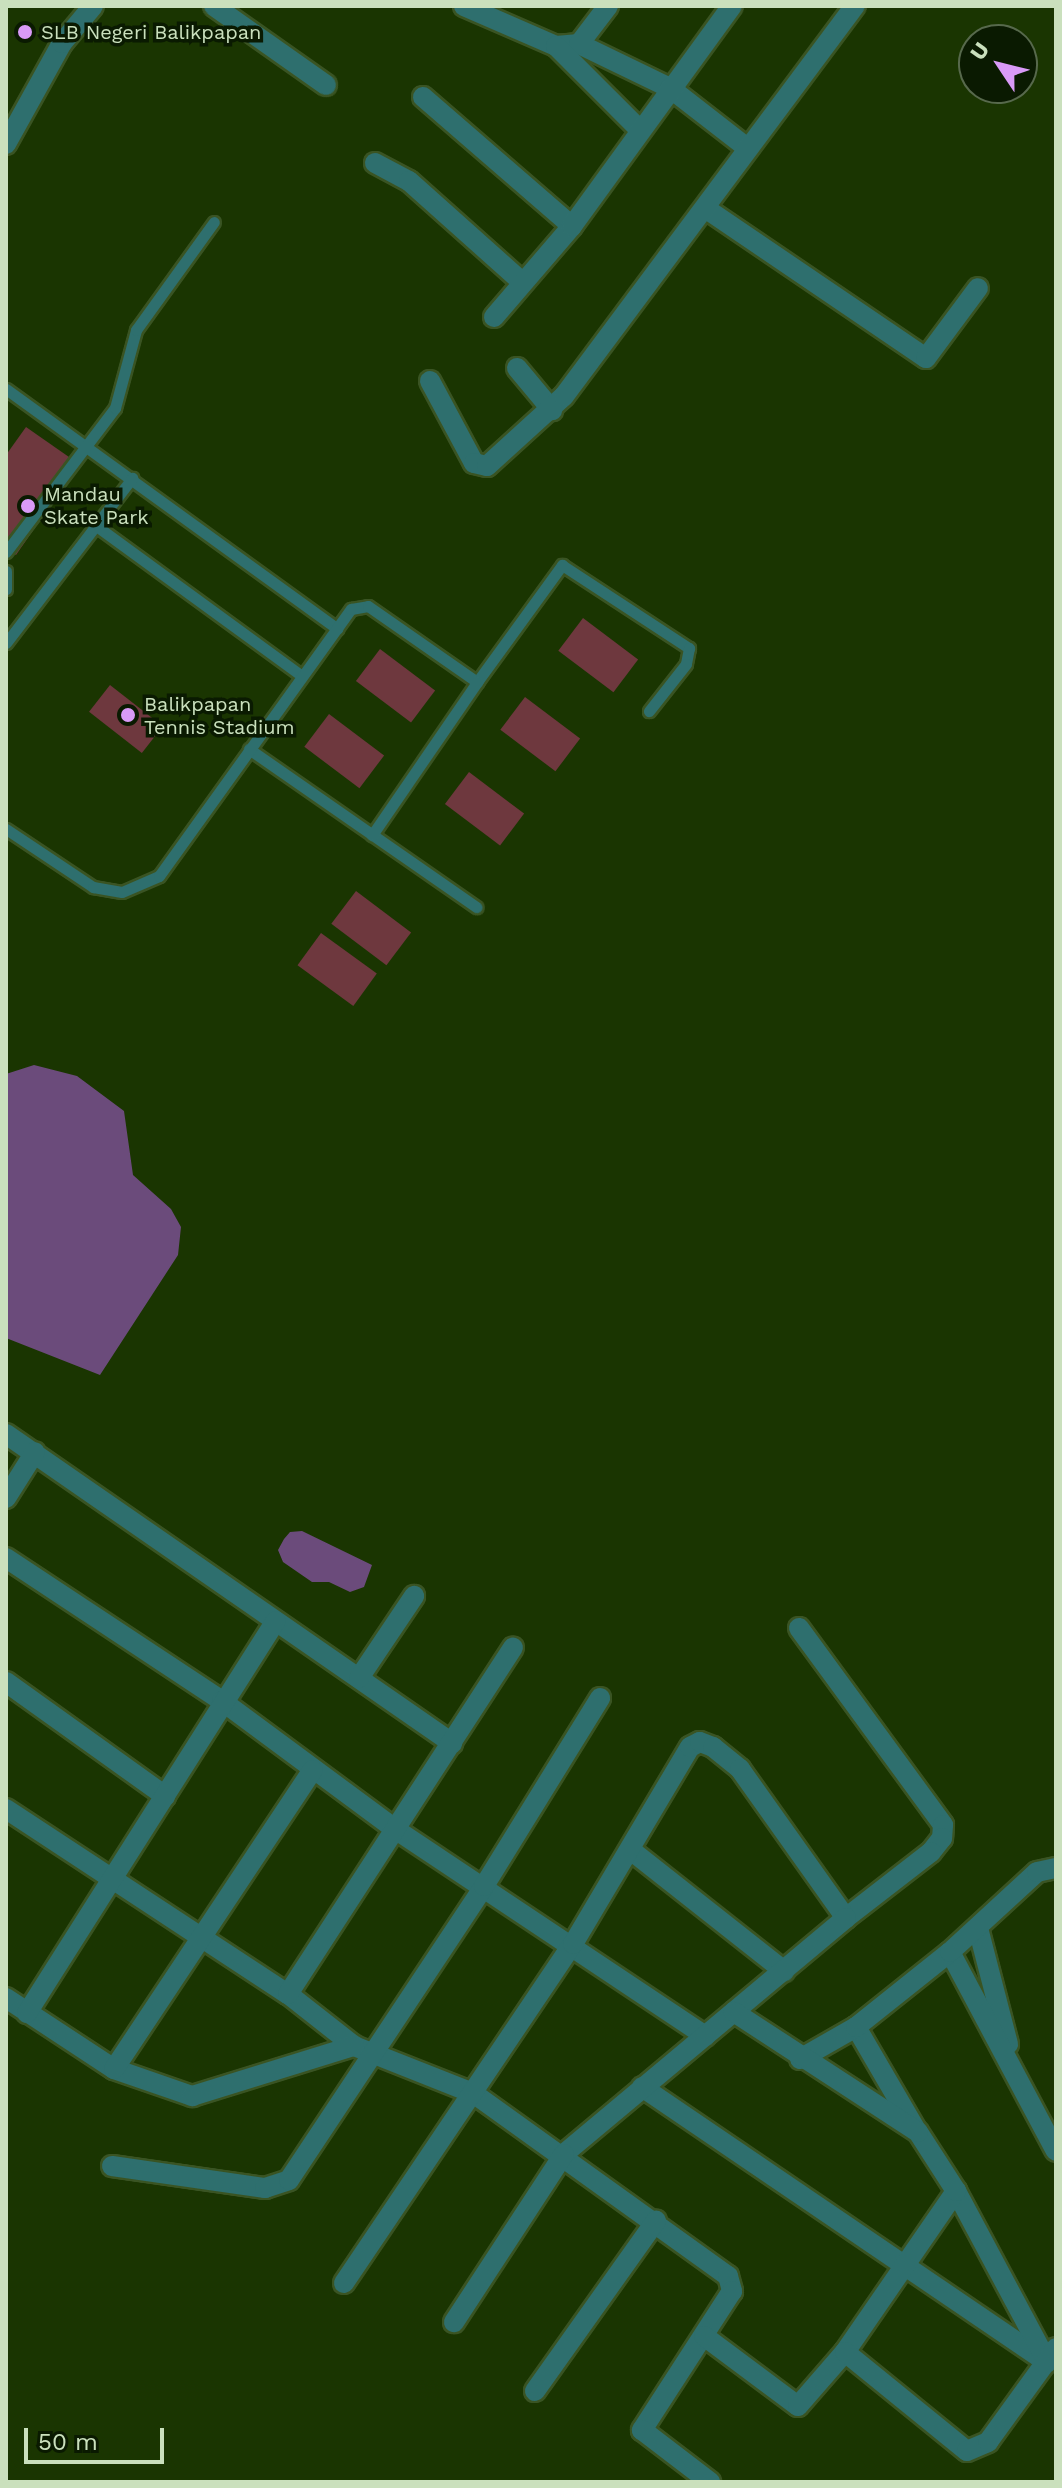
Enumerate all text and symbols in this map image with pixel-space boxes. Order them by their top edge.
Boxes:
place label: SLB Negeri Balikpapan [41,20,261,44]
marker: SLB Negeri Balikpapan [16,23,34,41]
north arrow [958,24,1038,104]
text: U [965,38,994,65]
place label: Mandau Skate Park [44,482,149,529]
marker: Mandau Skate Park [19,497,37,515]
place label: Balikpapan Tennis Stadium [144,692,295,739]
marker: Balikpapan Tennis Stadium [119,706,137,724]
scale bar [28,2412,168,2462]
text: 50 m [38,2428,98,2456]

